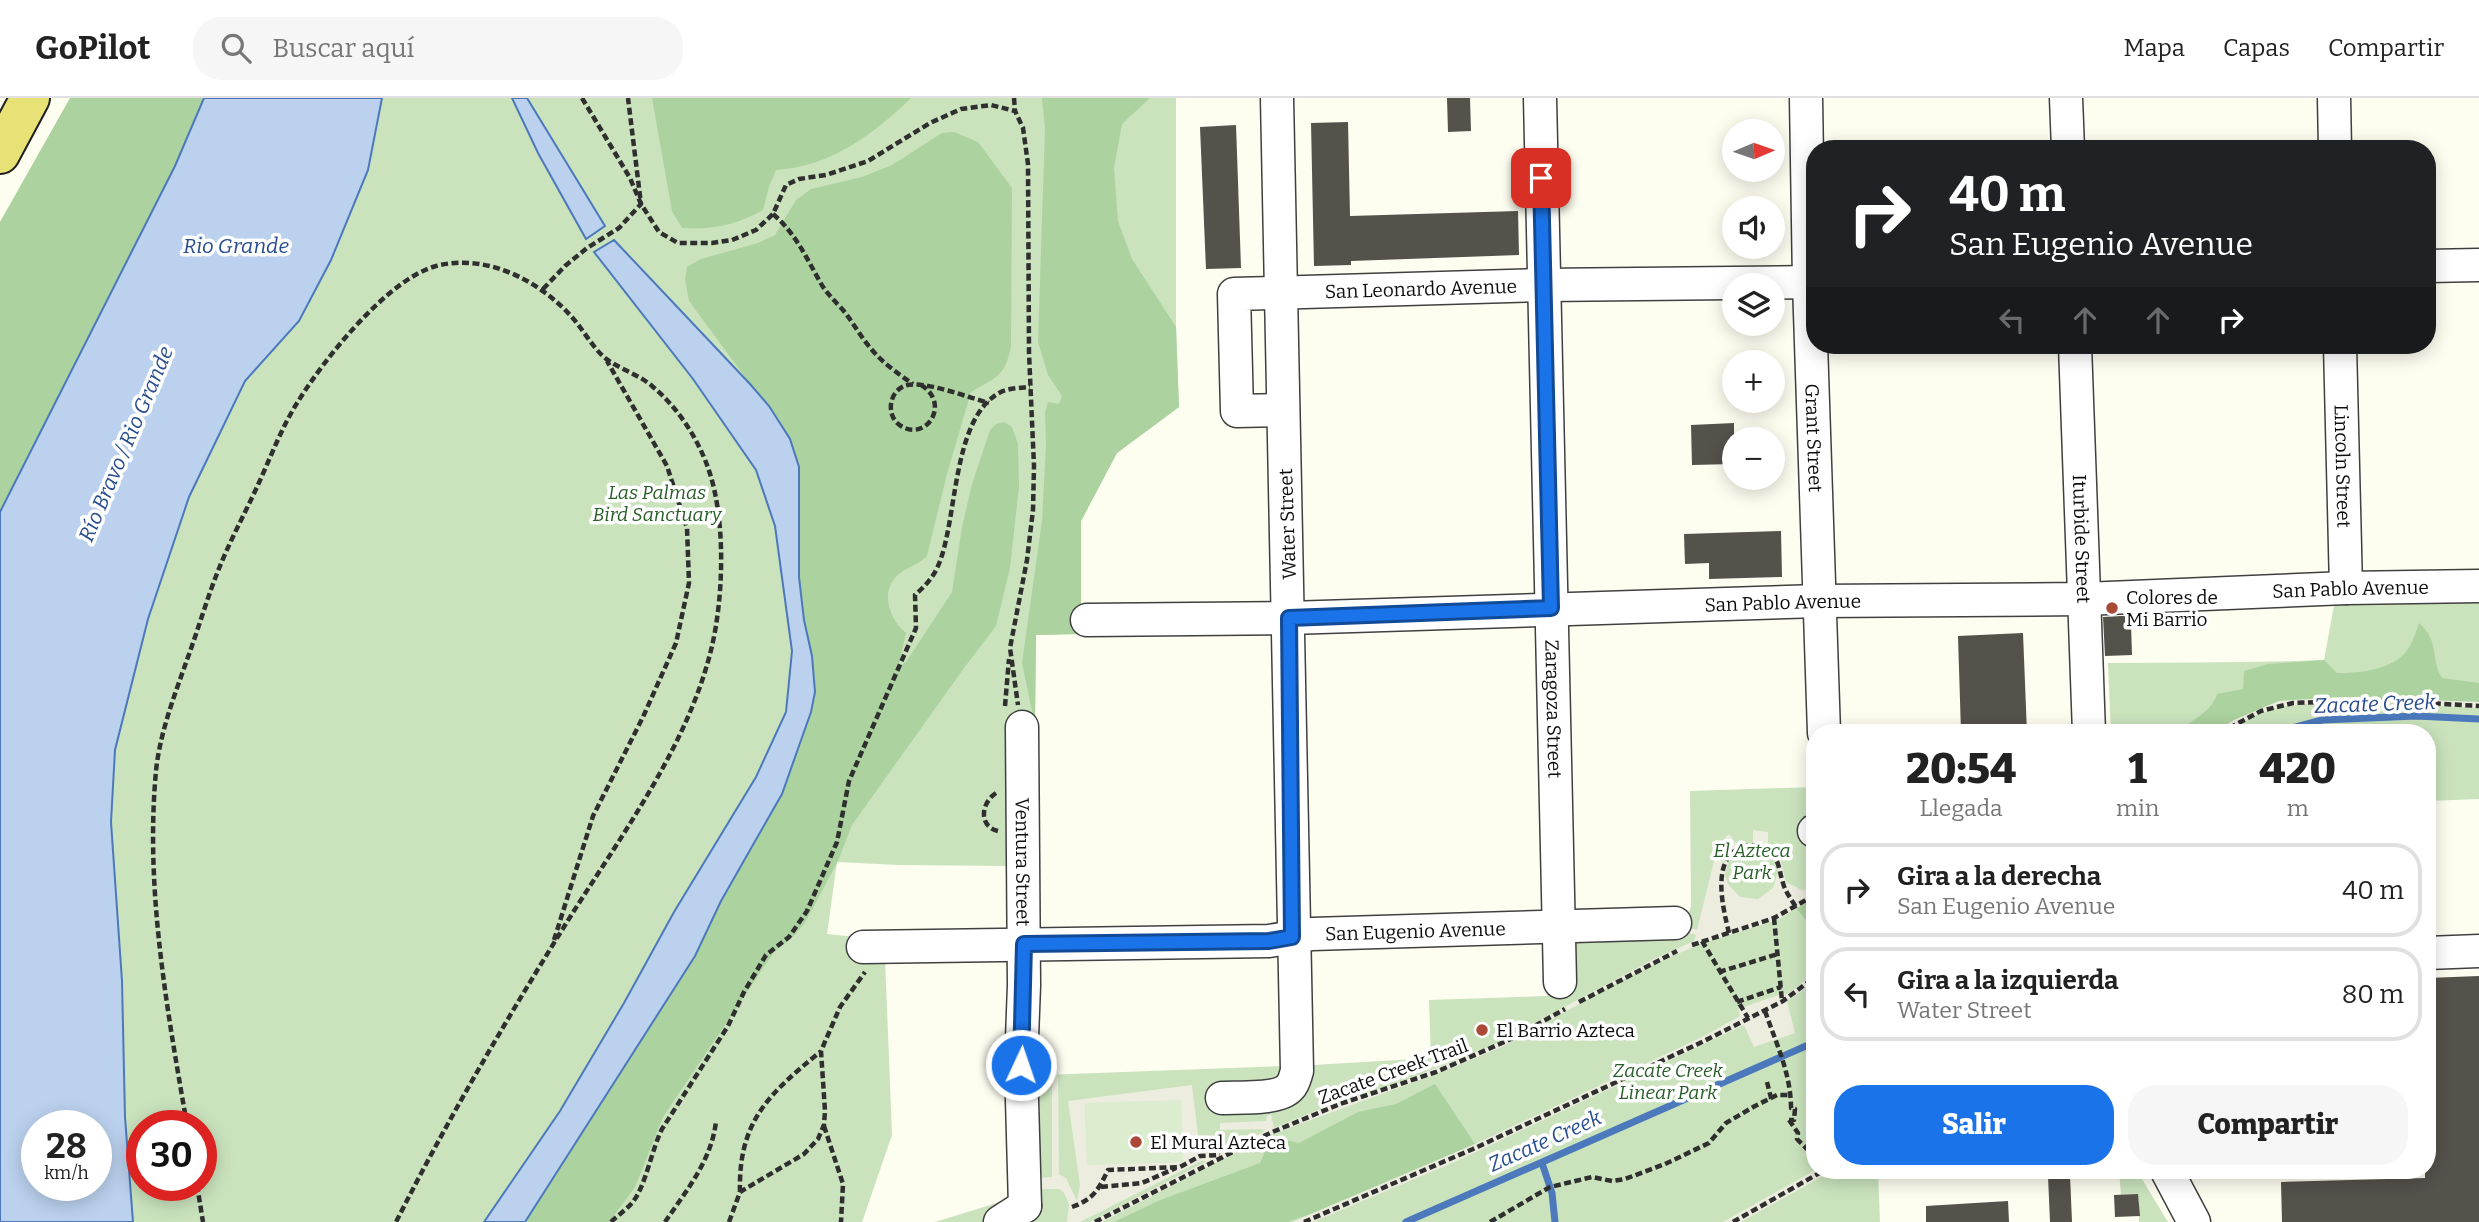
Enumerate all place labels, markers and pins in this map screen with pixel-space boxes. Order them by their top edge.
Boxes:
pin [1511,148,1571,208]
place label: Colores de Mi Barrio [2126,586,2218,631]
marker: Colores de Mi Barrio [2104,600,2120,616]
place label: El Barrio Azteca [1496,1019,1636,1042]
marker: El Barrio Azteca [1474,1022,1490,1038]
place label: El Mural Azteca [1150,1131,1287,1154]
marker: El Mural Azteca [1128,1134,1144,1150]

